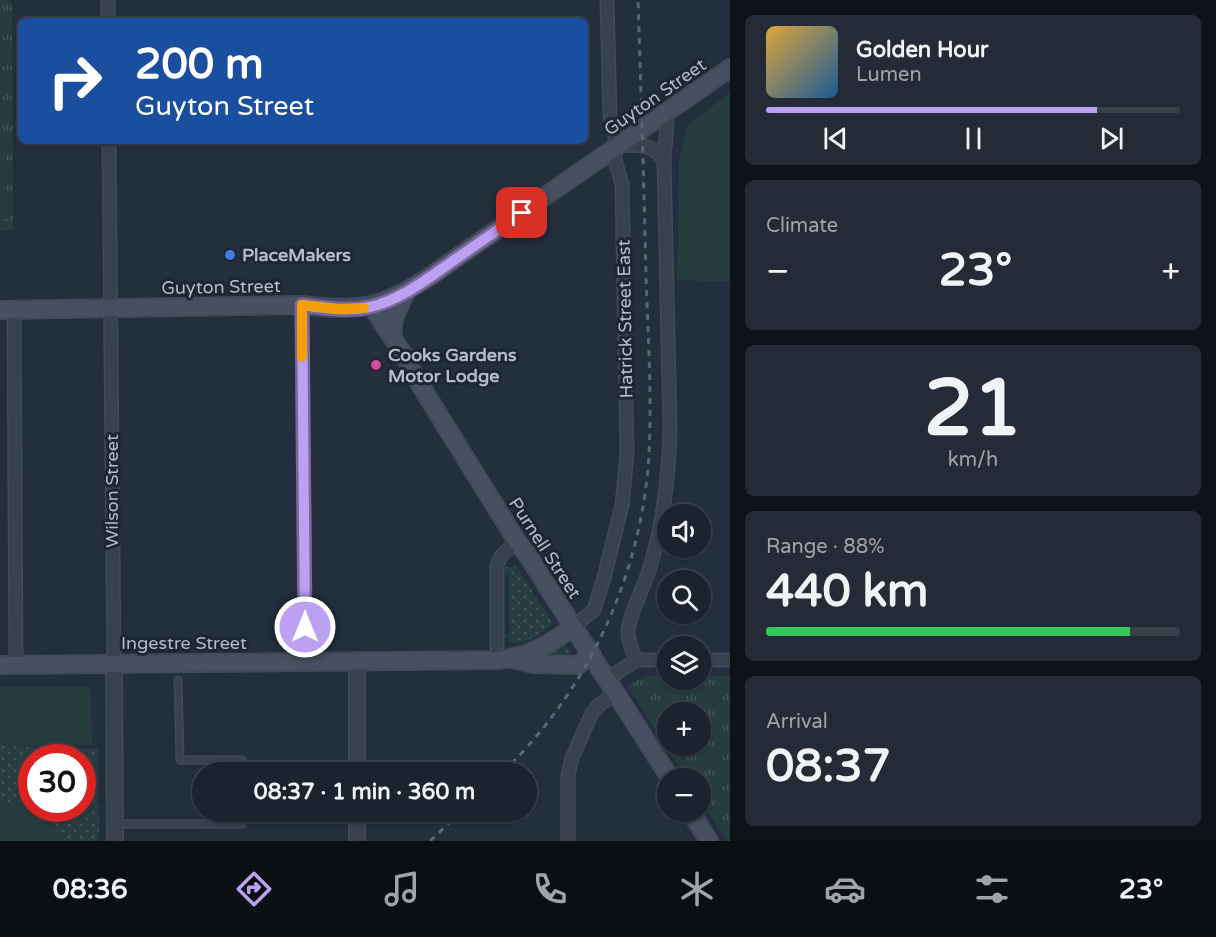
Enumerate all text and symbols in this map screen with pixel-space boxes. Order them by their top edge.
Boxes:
text: Golden Hour [856,37,988,63]
text: 200 m [135,39,264,90]
icon: right [36,42,114,120]
street label: Guyton Street [600,54,710,140]
text: Lumen [856,63,922,87]
text: Guyton Street [135,90,314,123]
icon: previous [819,122,852,155]
icon: pause [957,122,990,155]
icon: next [1095,122,1128,155]
pin [496,187,547,238]
icon: arrive [505,196,538,229]
text: Climate [766,214,838,238]
street label: Hatrick Street East [613,239,637,399]
place label: PlaceMakers [242,244,351,266]
text: 23° [939,244,1012,298]
marker: PlaceMakers [223,248,237,262]
text: − [766,252,790,291]
text: + [1161,252,1180,291]
street label: Guyton Street [161,275,281,299]
place label: Cooks Gardens Motor Lodge [388,344,517,387]
marker: Cooks Gardens Motor Lodge [369,358,383,372]
text: 21 [924,362,1022,456]
street label: Wilson Street [101,434,123,548]
text: km/h [948,448,998,472]
street label: Purnell Street [504,493,586,603]
map controls [657,504,711,822]
button: sound [657,504,711,558]
text: Range · 88% [766,535,885,559]
text: 440 km [766,565,928,619]
button: search [657,570,711,624]
position arrow [273,595,337,659]
street label: Ingestre Street [121,632,247,654]
button: layers [657,636,711,690]
button: + [657,702,711,756]
text: Arrival [766,710,828,734]
text: 08:37 [766,740,891,794]
speed limit sign: 30 [18,744,96,822]
button: − [657,768,711,822]
text: 08:37 · 1 min · 360 m [254,779,475,805]
icon: directions [233,868,275,910]
icon: music [381,868,423,910]
icon: phone [529,868,571,910]
icon: climate [676,868,718,910]
icon: car [824,868,866,910]
icon: filters [971,868,1013,910]
text: 08:36 [53,873,128,906]
text: 23° [1119,873,1163,906]

